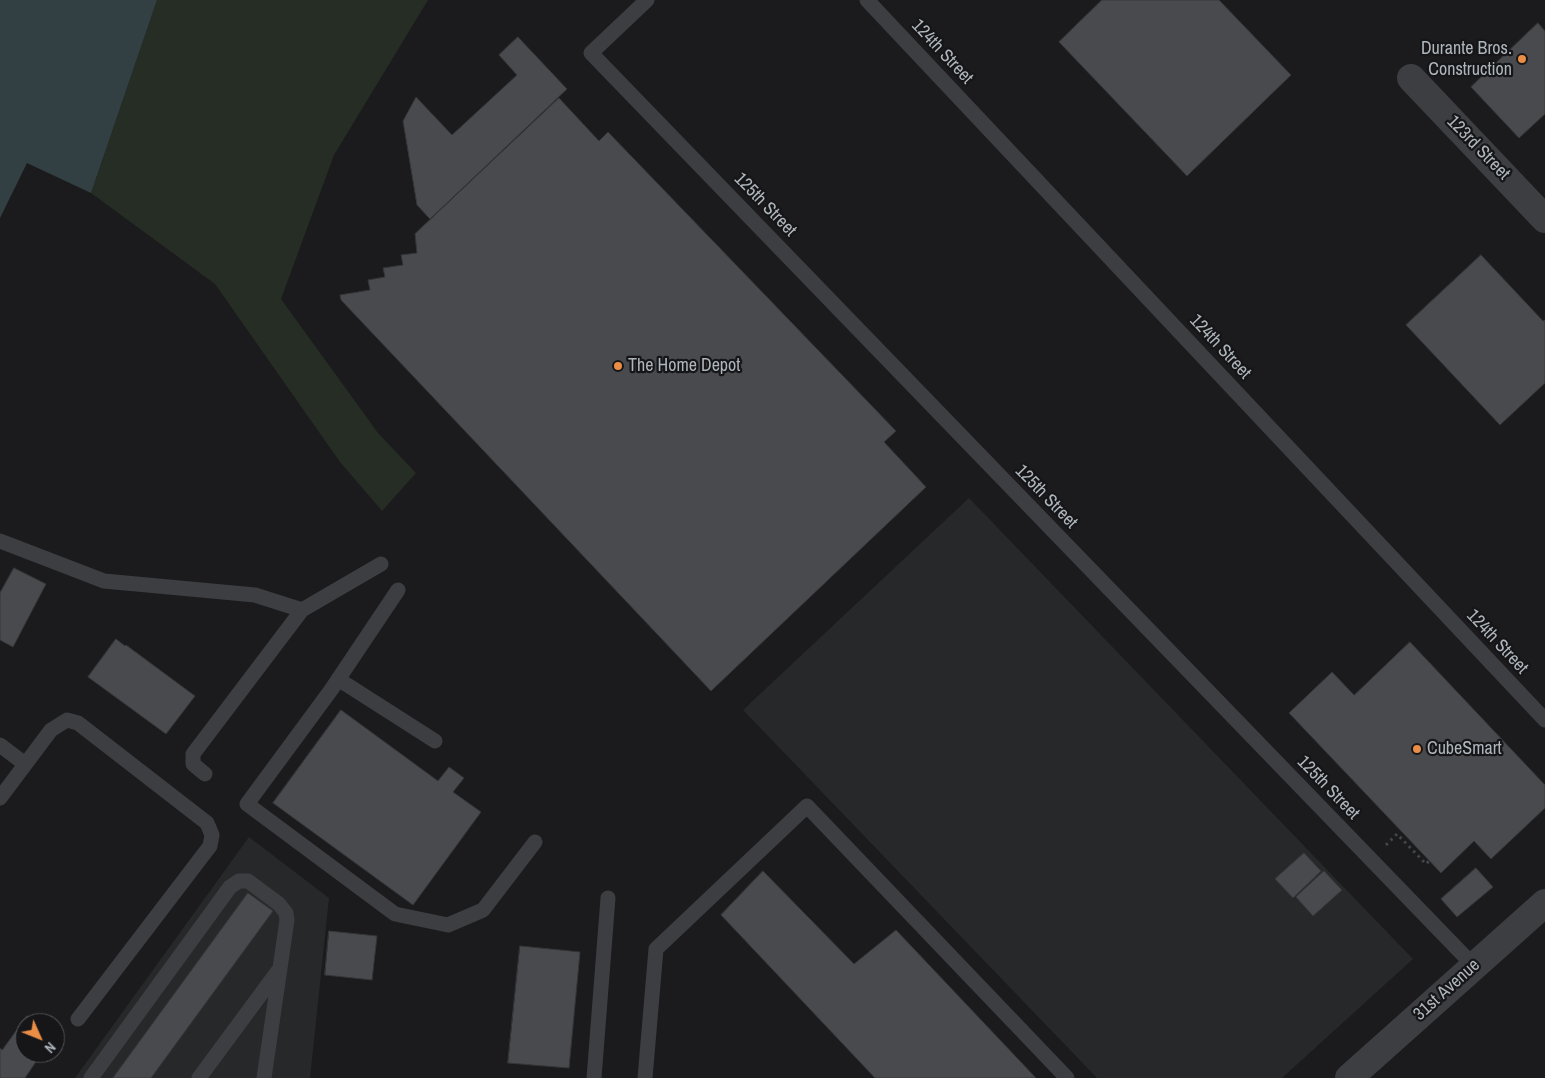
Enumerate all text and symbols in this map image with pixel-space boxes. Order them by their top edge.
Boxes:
street label: 124th Street [907,15,977,89]
place label: Durante Bros. Construction [1421,38,1512,80]
marker: Durante Bros. Construction [1516,53,1528,65]
street label: 123rd Street [1442,111,1514,185]
street label: 125th Street [729,169,801,241]
street label: 124th Street [1185,310,1255,384]
place label: The Home Depot [628,355,740,377]
marker: The Home Depot [612,360,624,372]
street label: 125th Street [1010,461,1082,533]
street label: 124th Street [1462,605,1532,679]
place label: CubeSmart [1427,738,1502,760]
marker: CubeSmart [1411,743,1423,755]
street label: 125th Street [1292,752,1364,824]
street label: 31st Avenue [1409,955,1485,1025]
north arrow [15,1013,65,1063]
text: N [41,1038,59,1057]

